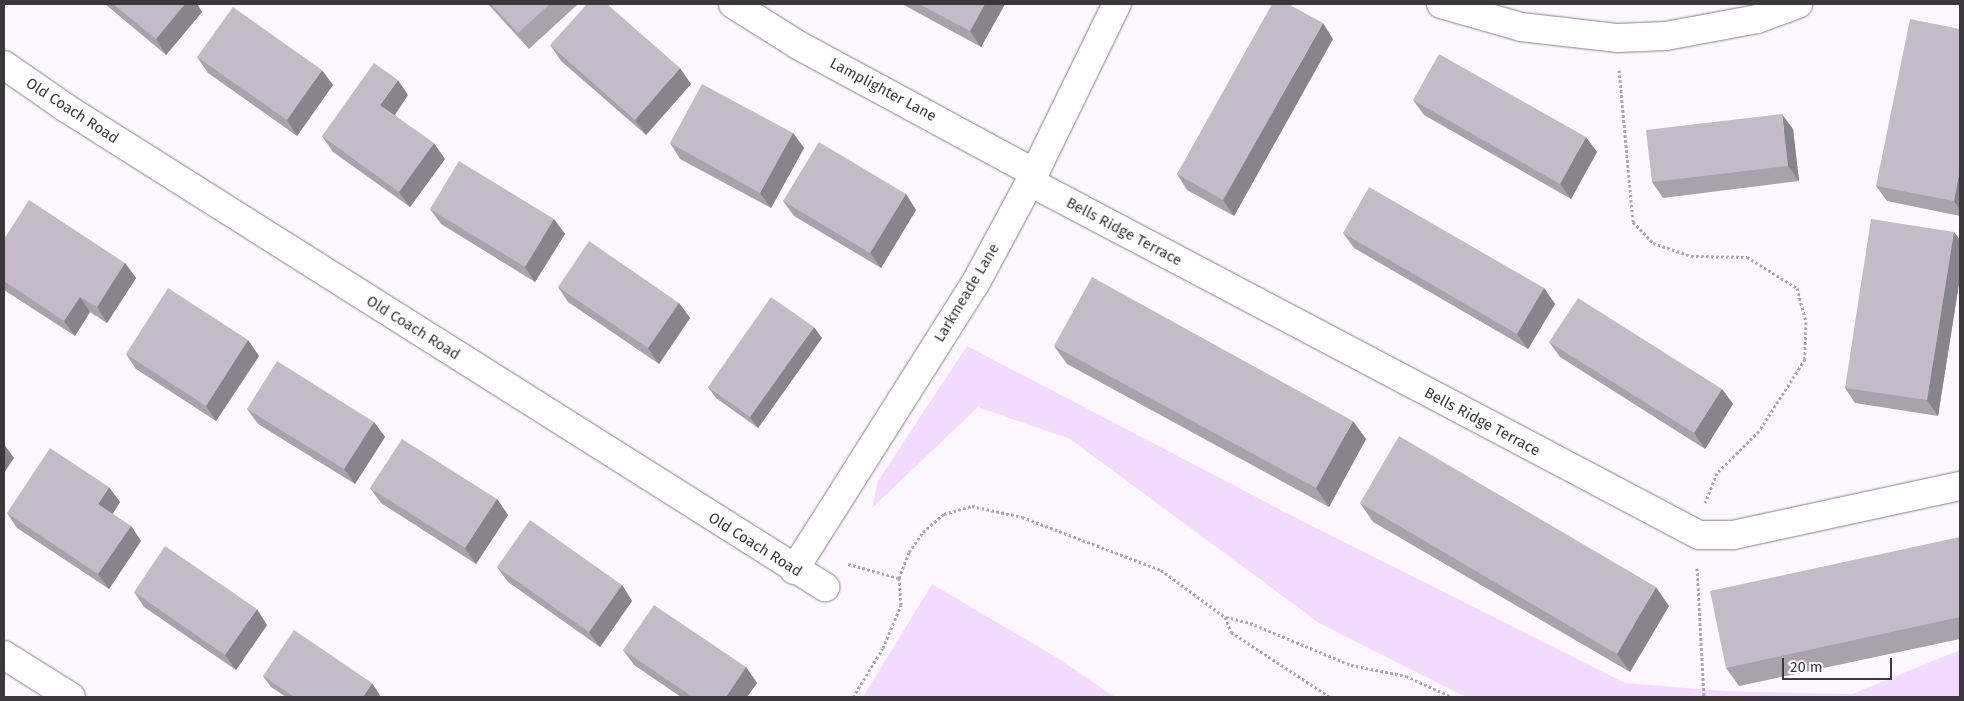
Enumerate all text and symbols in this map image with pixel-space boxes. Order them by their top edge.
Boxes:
street label: Lamplighter Lane [827,54,939,126]
street label: Old Coach Road [22,74,122,148]
street label: Bells Ridge Terrace [1063,194,1185,270]
street label: Larkmeade Lane [931,241,1003,345]
street label: Old Coach Road [363,292,463,364]
street label: Bells Ridge Terrace [1421,384,1543,460]
street label: Old Coach Road [705,509,805,581]
scale bar [1784,648,1894,680]
text: 20 m [1790,658,1823,676]

